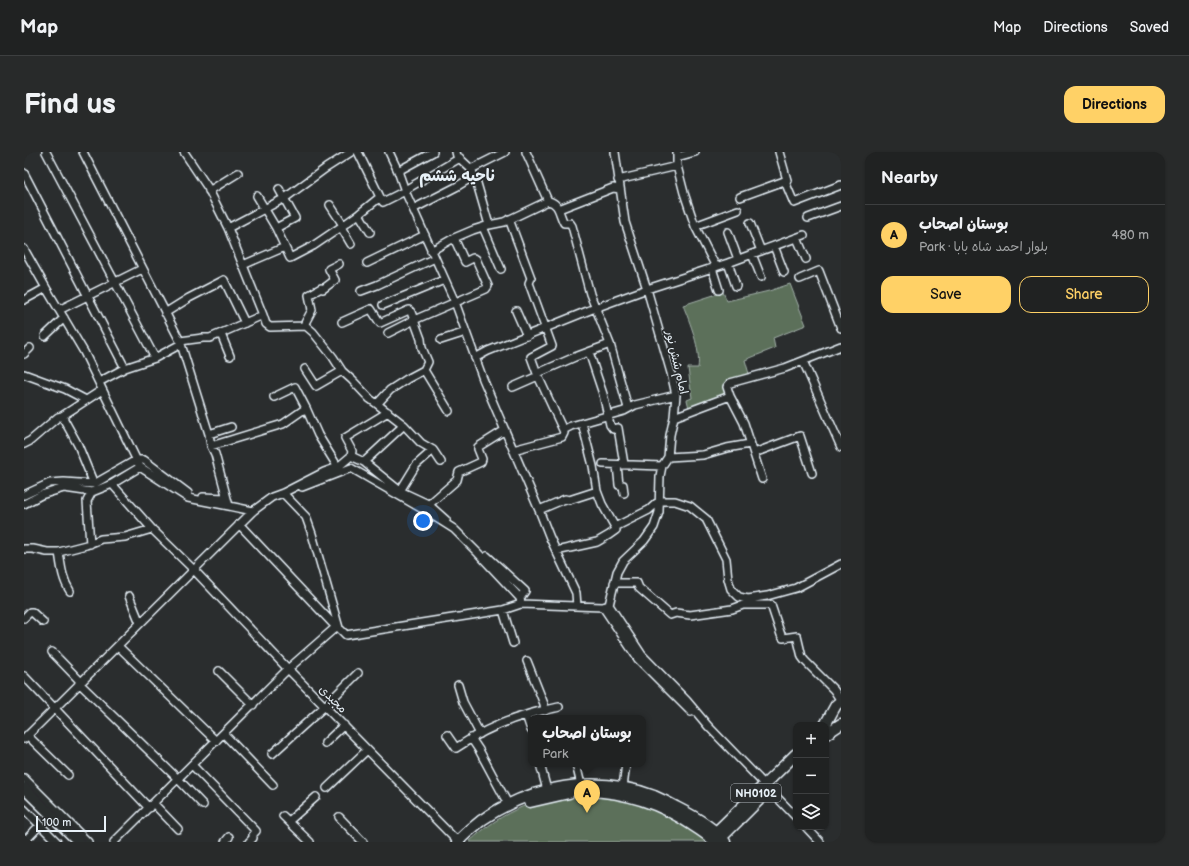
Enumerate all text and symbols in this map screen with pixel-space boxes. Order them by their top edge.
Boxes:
text: Map [20,16,58,39]
text: Map [993,19,1021,36]
text: Directions [1043,19,1108,36]
text: Saved [1130,19,1169,36]
button: Directions [1064,86,1165,123]
text: Find us [24,88,116,121]
district label: ناحیه ششم [419,167,495,188]
text: Nearby [881,168,938,188]
text: بوستان اصحاب [919,215,1008,234]
text: A [890,227,898,243]
text: 480 m [1112,227,1149,243]
text: Park · بلوار احمد شاه بابا [919,239,1048,255]
button: Save [881,276,1011,313]
button: Share [1019,276,1149,313]
street label: امام شش نور [661,328,691,396]
your location [413,511,433,531]
street label: مجیدی [315,682,350,717]
popup [528,715,646,767]
map controls [793,722,829,830]
button: + [793,722,829,758]
text: بوستان اصحاب [542,724,632,743]
text: Park [542,746,568,762]
button: − [793,758,829,794]
pin: A [574,780,600,813]
road number: NH0102 [731,784,781,802]
button: layers [793,794,829,830]
scale bar [36,814,106,833]
text: 100 m [42,816,71,829]

